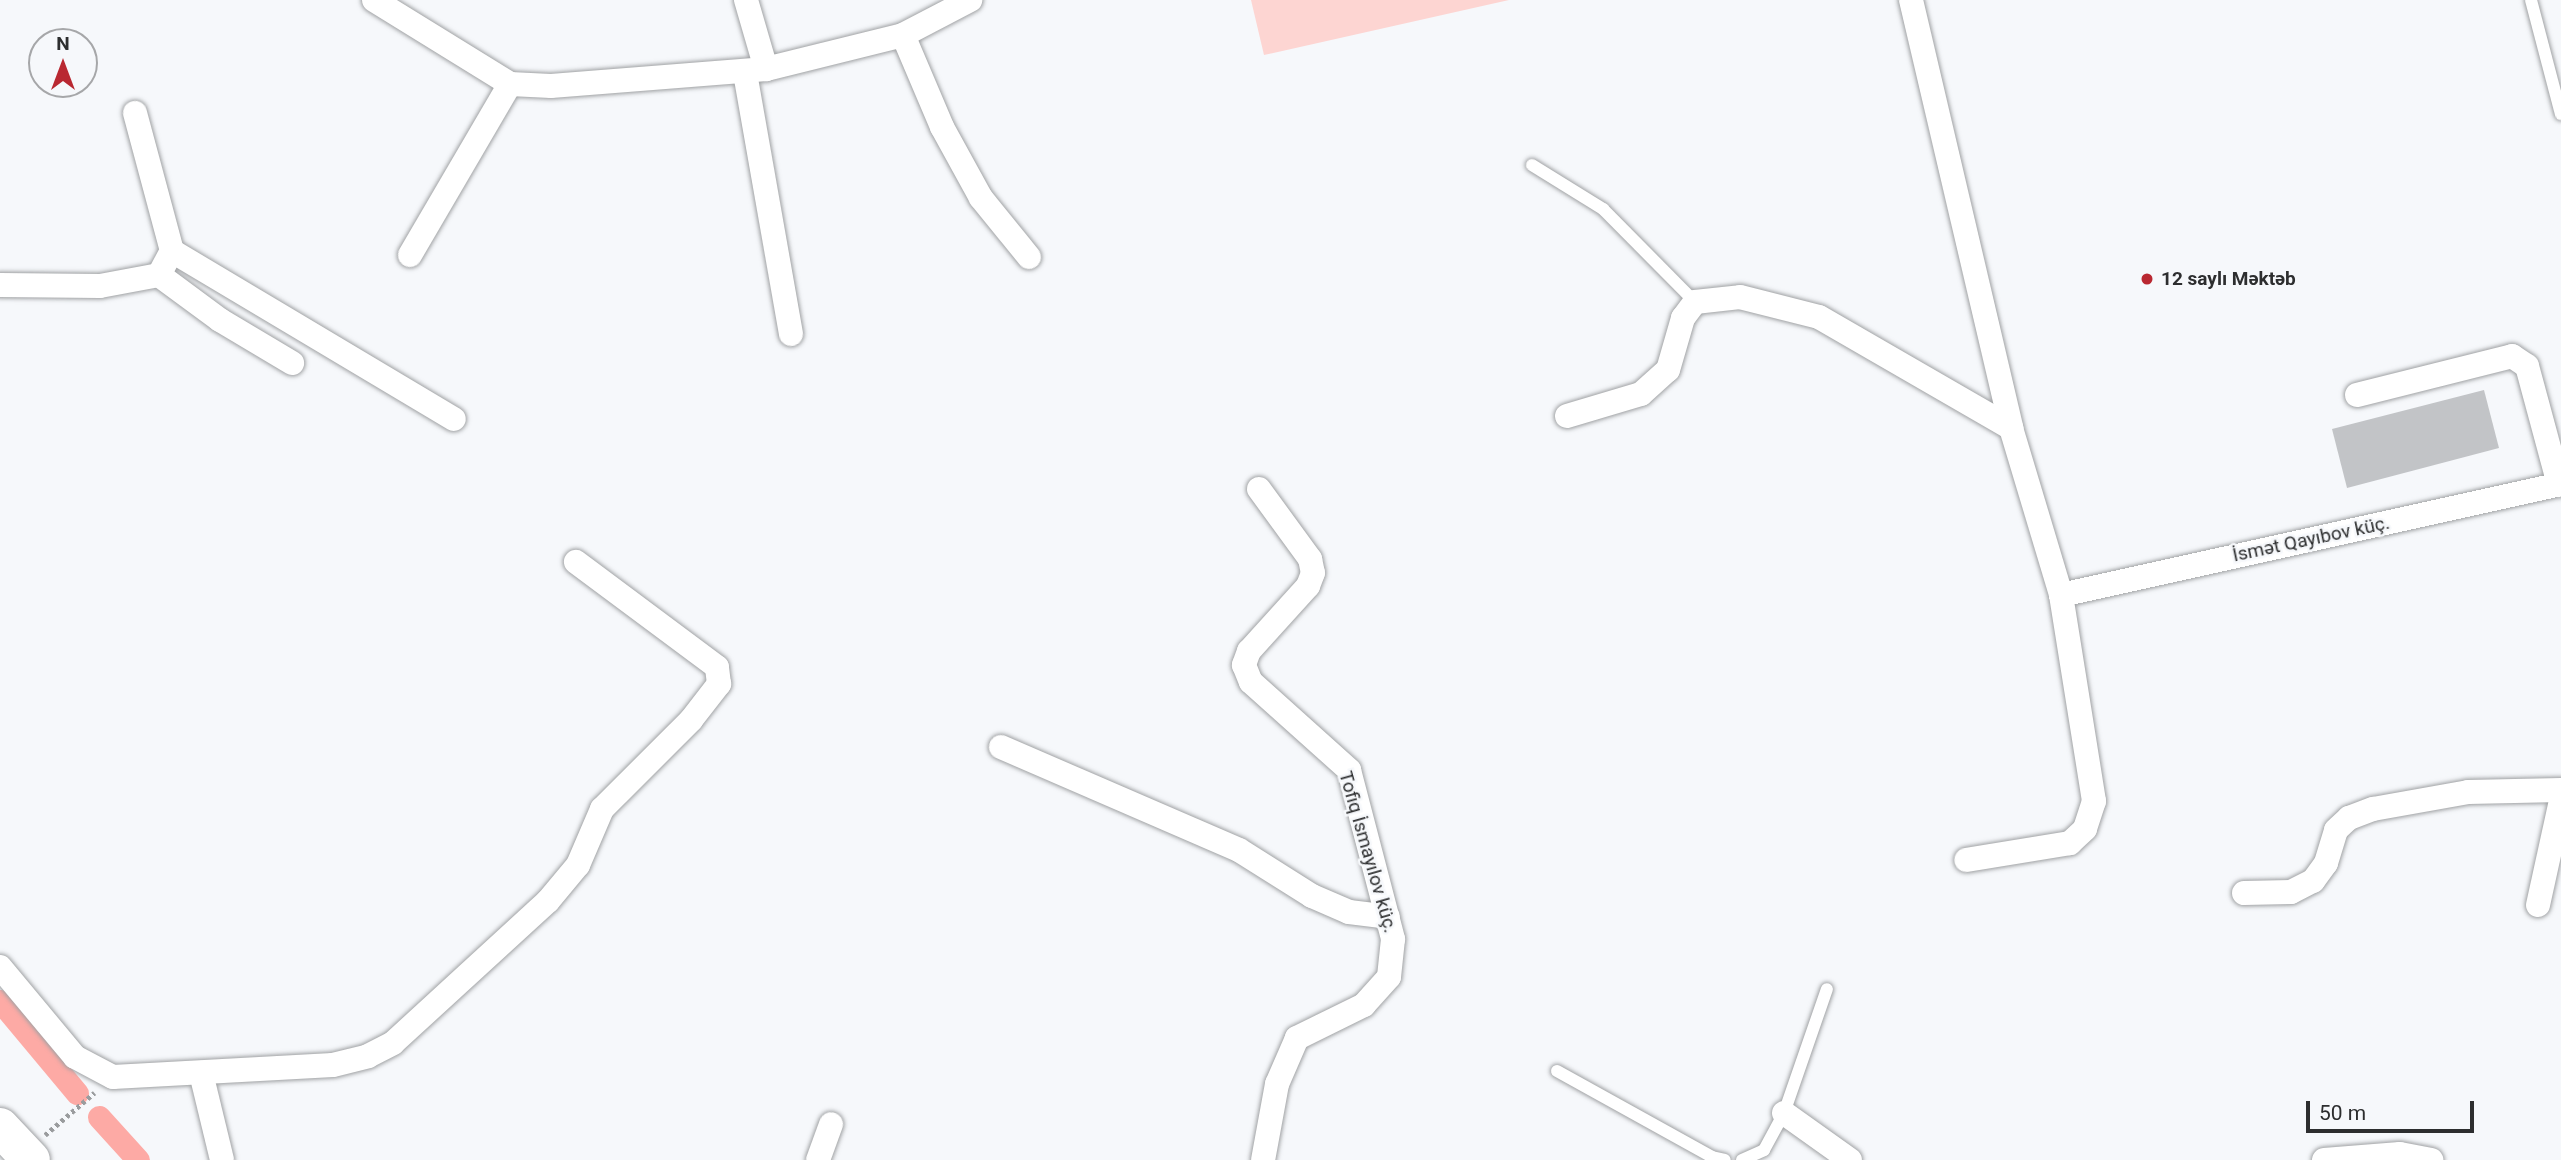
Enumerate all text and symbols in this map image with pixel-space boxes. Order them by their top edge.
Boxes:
north arrow [28,28,98,98]
text: N [56,32,70,55]
place label: 12 saylı Məktəb [2161,268,2296,290]
marker: 12 saylı Məktəb [2139,271,2155,287]
street label: İsmət Qayıbov küç. [2230,511,2392,567]
street label: Tofiq İsmayılov küç. [1334,769,1402,935]
scale bar [2309,1086,2477,1130]
text: 50 m [2319,1101,2366,1125]

